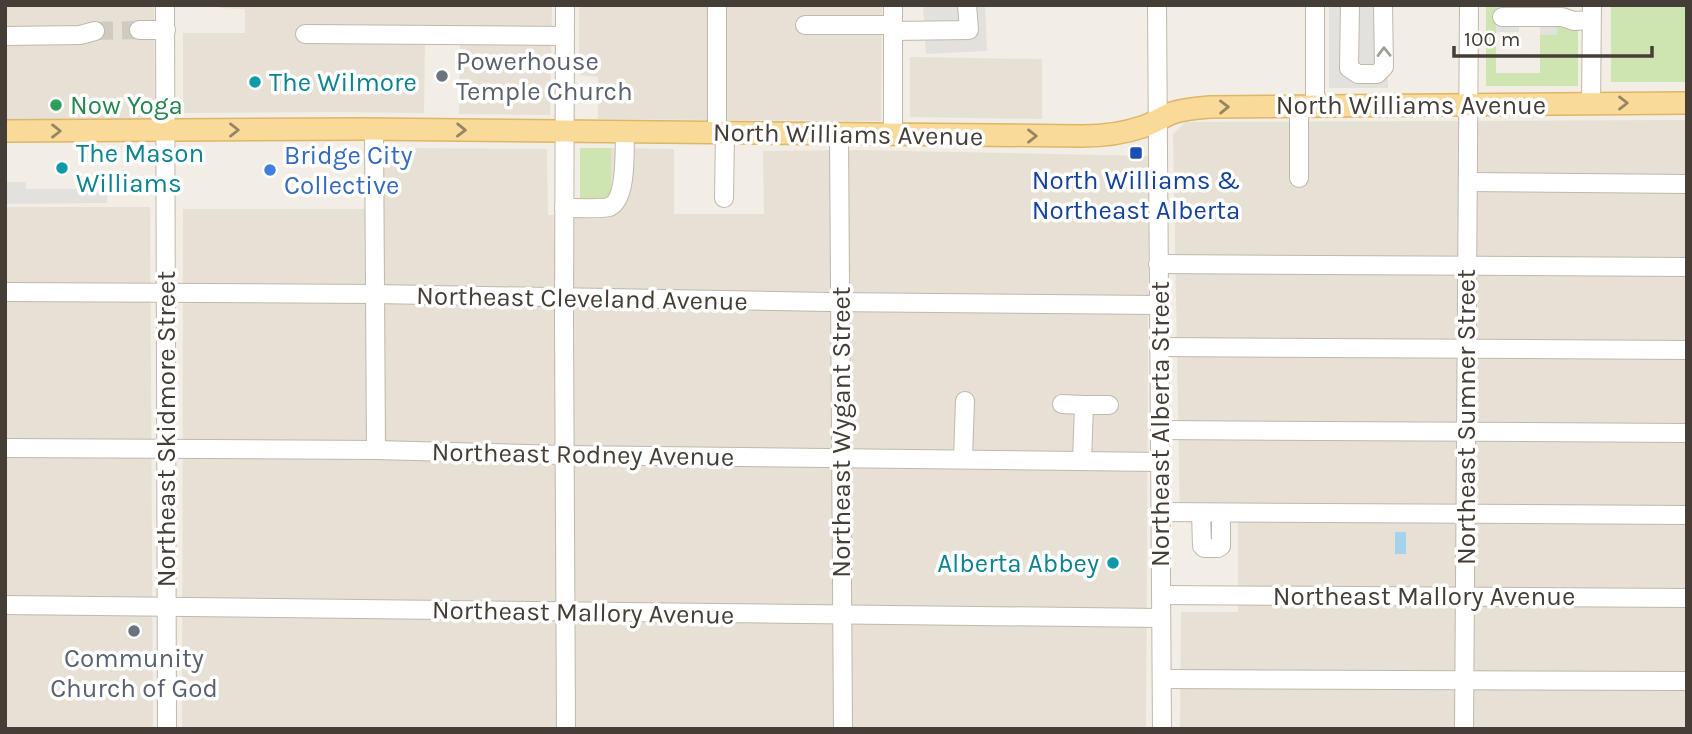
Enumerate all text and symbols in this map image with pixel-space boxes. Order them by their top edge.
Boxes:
scale bar [1454,14,1652,58]
text: 100 m [1464,27,1521,51]
place label: Powerhouse Temple Church [456,46,633,107]
one-way arrow [1376,46,1391,57]
place label: The Wilmore [269,67,417,98]
marker: Powerhouse Temple Church [434,68,450,84]
marker: The Wilmore [247,74,263,90]
place label: Now Yoga [70,90,183,121]
street label: North Williams Avenue [1276,90,1546,121]
one-way arrow [1617,96,1628,111]
marker: Now Yoga [48,97,64,113]
one-way arrow [1219,99,1229,115]
street label: North Williams Avenue [713,117,983,152]
one-way arrow [229,122,240,138]
one-way arrow [457,122,467,138]
one-way arrow [51,123,62,139]
one-way arrow [1027,128,1037,144]
place label: The Mason Williams [76,138,204,199]
place label: Bridge City Collective [284,140,412,201]
marker: North Williams & Northeast Alberta [1128,145,1144,161]
marker: The Mason Williams [54,160,70,176]
marker: Bridge City Collective [262,162,278,178]
place label: North Williams & Northeast Alberta [1032,165,1240,226]
street label: Northeast Sumner Street [1451,269,1482,565]
street label: Northeast Skidmore Street [151,271,182,587]
street label: Northeast Cleveland Avenue [416,280,748,317]
street label: Northeast Alberta Street [1145,281,1176,567]
street label: Northeast Wygant Street [826,286,857,578]
street label: Northeast Rodney Avenue [431,436,735,473]
place label: Alberta Abbey [937,548,1099,579]
marker: Alberta Abbey [1105,555,1121,571]
street label: Northeast Mallory Avenue [1273,581,1575,612]
street label: Northeast Mallory Avenue [432,594,734,631]
marker: Community Church of God [126,623,142,639]
place label: Community Church of God [50,643,218,704]

